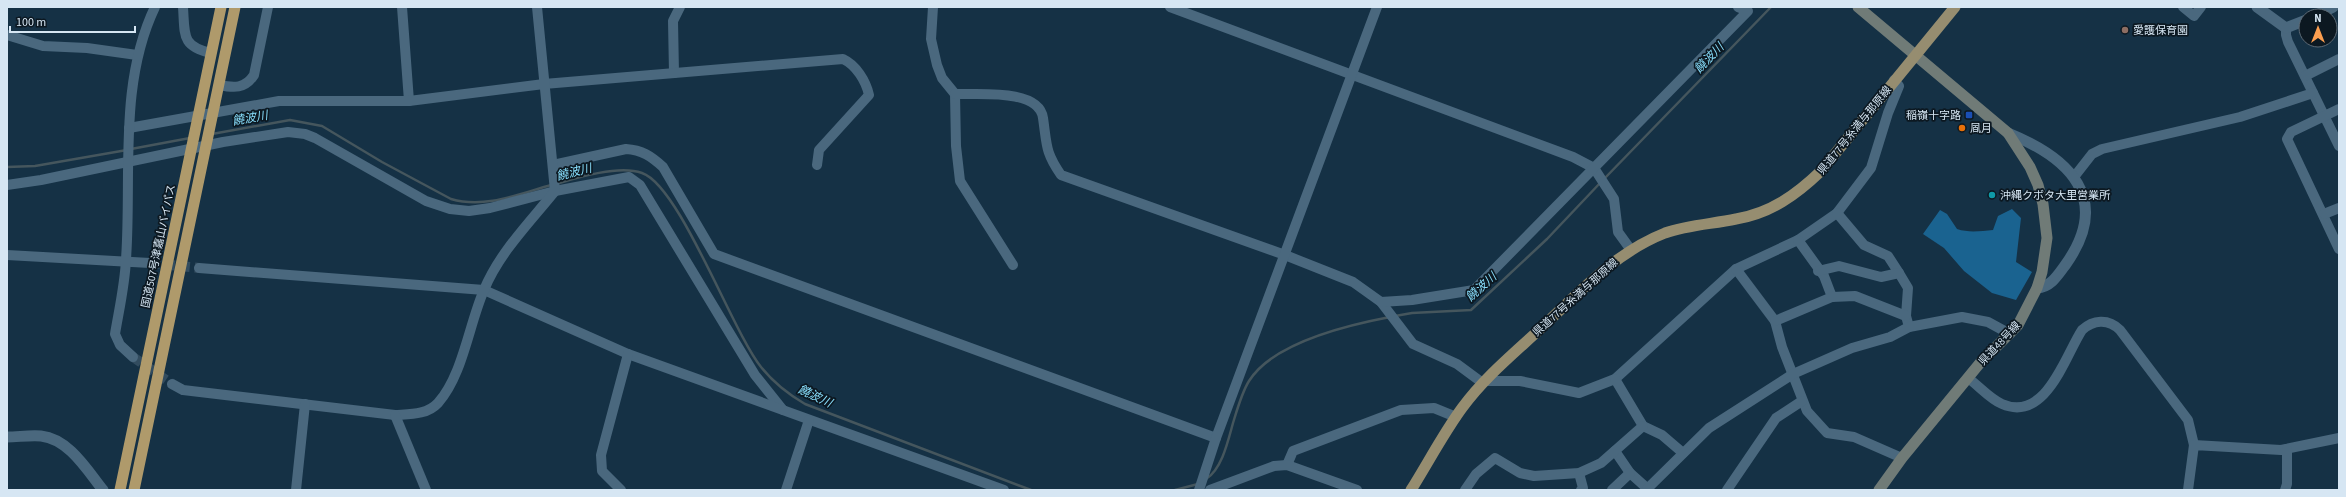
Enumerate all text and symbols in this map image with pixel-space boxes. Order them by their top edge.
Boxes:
scale bar [10,8,135,34]
north arrow [2298,8,2338,48]
text: N [2314,11,2322,26]
text: 100 m [16,14,46,31]
place label: 愛護保育園 [2133,23,2188,38]
marker: 愛護保育園 [2120,25,2130,35]
water label: 饒波川 [1691,38,1729,77]
street label: 県道77号糸満与那原線 [1814,83,1895,178]
water label: 饒波川 [231,107,271,130]
place label: 稲嶺十字路 [1906,108,1961,123]
marker: 稲嶺十字路 [1964,110,1974,120]
place label: 凮月 [1970,121,1992,136]
marker: 凮月 [1957,123,1967,133]
water label: 饒波川 [555,159,596,185]
street label: 国道507号津嘉山バイパス [138,183,179,309]
place label: 沖縄クボタ大里営業所 [2000,188,2111,203]
marker: 沖縄クボタ大里営業所 [1987,190,1997,200]
street label: 県道77号糸満与那原線 [1529,255,1621,340]
water label: 饒波川 [1462,268,1502,306]
street label: 県道48号線 [1975,318,2024,369]
water label: 饒波川 [795,381,837,413]

